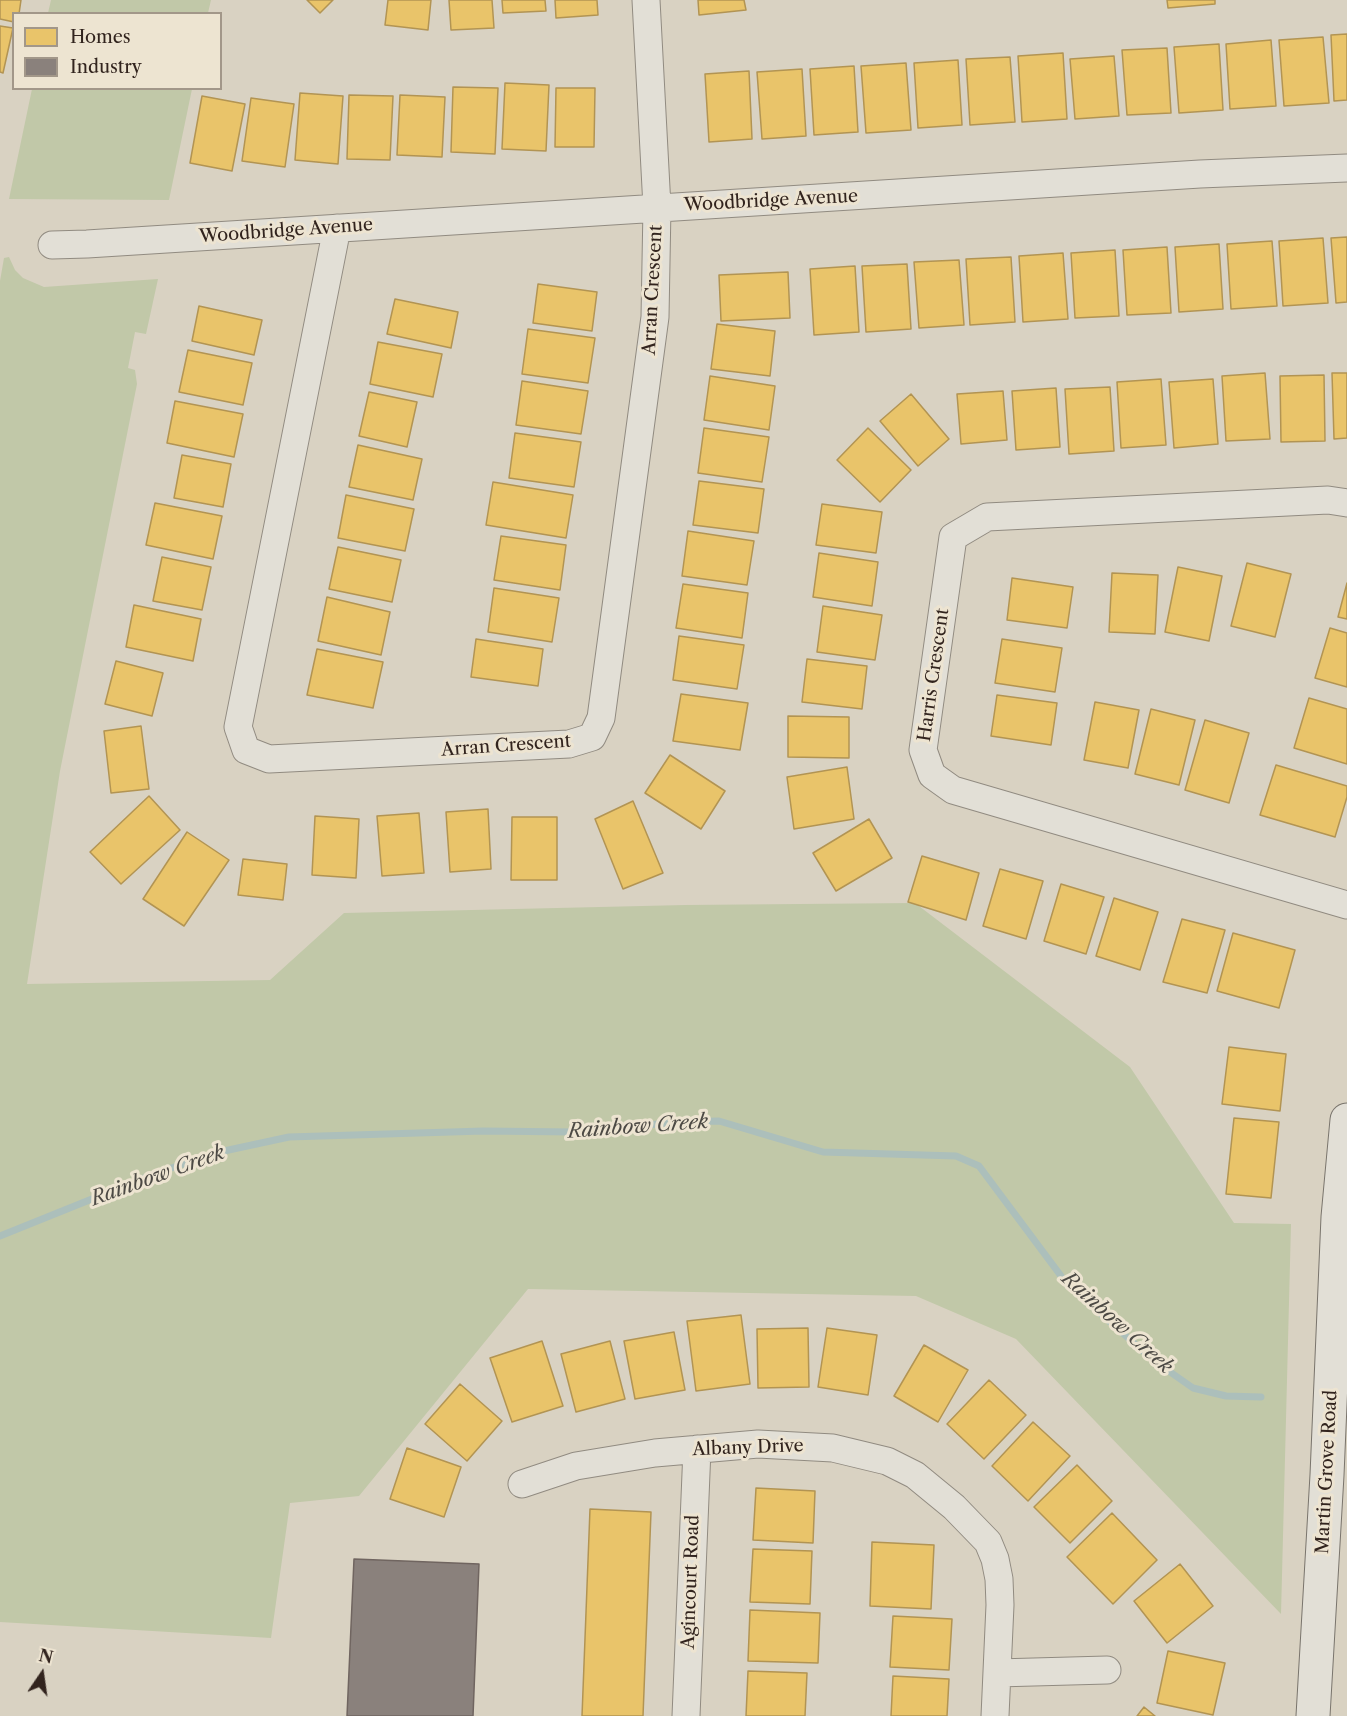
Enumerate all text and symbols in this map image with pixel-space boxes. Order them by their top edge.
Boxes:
legend [12,12,222,90]
text: Homes [70,26,131,48]
text: Industry [70,56,142,78]
street label: Woodbridge Avenue [683,186,859,216]
street label: Woodbridge Avenue [198,214,374,248]
street label: Arran Crescent [639,224,667,356]
street label: Harris Crescent [914,607,954,743]
street label: Arran Crescent [440,731,572,761]
water label: Rainbow Creek [567,1110,709,1144]
water label: Rainbow Creek [88,1141,228,1211]
water label: Rainbow Creek [1057,1267,1177,1379]
street label: Martin Grove Road [1312,1390,1342,1554]
street label: Albany Drive [692,1435,804,1461]
street label: Agincourt Road [678,1514,704,1650]
north arrow [12,1644,72,1704]
text: N [37,1645,55,1668]

